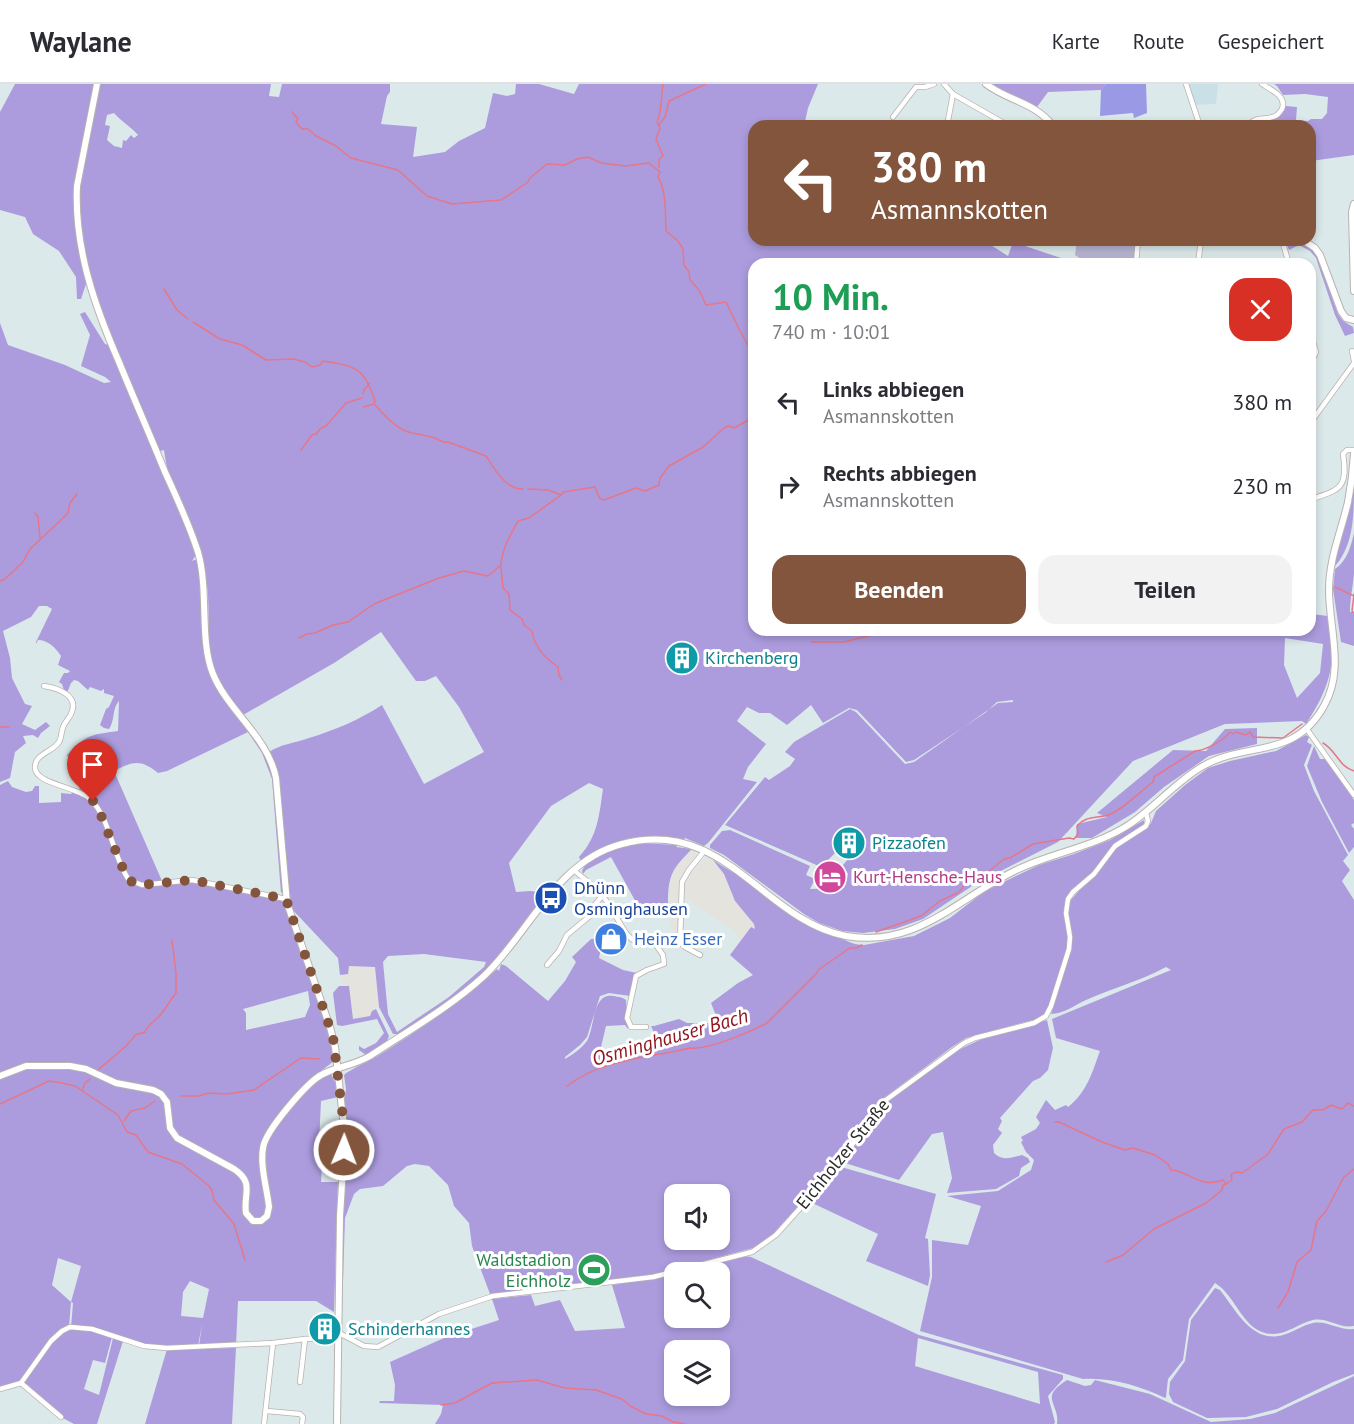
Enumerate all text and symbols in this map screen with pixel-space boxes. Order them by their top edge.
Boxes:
text: Waylane [30,23,132,60]
text: Karte [1052,28,1100,55]
text: Route [1133,28,1184,55]
text: Gespeichert [1217,28,1324,55]
text: 380 m [871,139,987,194]
icon: left [772,144,850,222]
text: Asmannskotten [871,192,1048,226]
text: 10 Min. [772,273,889,320]
button: close [1229,278,1292,341]
text: 740 m · 10:01 [772,319,890,345]
text: Links abbiegen [823,375,964,403]
icon: left [772,386,805,419]
text: 380 m [1232,388,1292,416]
text: Asmannskotten [823,403,954,429]
text: Rechts abbiegen [823,459,977,487]
icon: right [772,470,805,503]
text: 230 m [1232,472,1292,500]
text: Asmannskotten [823,487,954,513]
button: Beenden [772,555,1026,624]
button: Teilen [1038,555,1292,624]
building icon: Kirchenberg [664,640,700,676]
place label: Kirchenberg [705,646,799,669]
pin [67,739,118,801]
icon: arrive [76,748,109,781]
building icon: Pizzaofen [831,825,867,861]
place label: Pizzaofen [872,831,946,854]
hotel icon: Kurt-Hensche-Haus [812,859,848,895]
place label: Kurt-Hensche-Haus [853,865,1002,888]
place label: Dhünn Osminghausen [574,876,688,920]
bus stop icon: Dhünn Osminghausen [533,880,569,916]
shop icon: Heinz Esser [593,921,629,957]
place label: Heinz Esser [634,927,722,950]
water label: Osminghauser Bach [589,1002,751,1072]
street label: Eichholzer Straße [791,1094,894,1214]
position arrow [312,1118,376,1182]
map controls [664,1184,730,1406]
button: sound [664,1184,730,1250]
place label: Waldstadion Eichholz [476,1248,571,1292]
sports icon: Waldstadion Eichholz [576,1252,612,1288]
button: search [664,1262,730,1328]
building icon: Schinderhannes [307,1311,343,1347]
place label: Schinderhannes [348,1317,470,1340]
button: layers [664,1340,730,1406]

